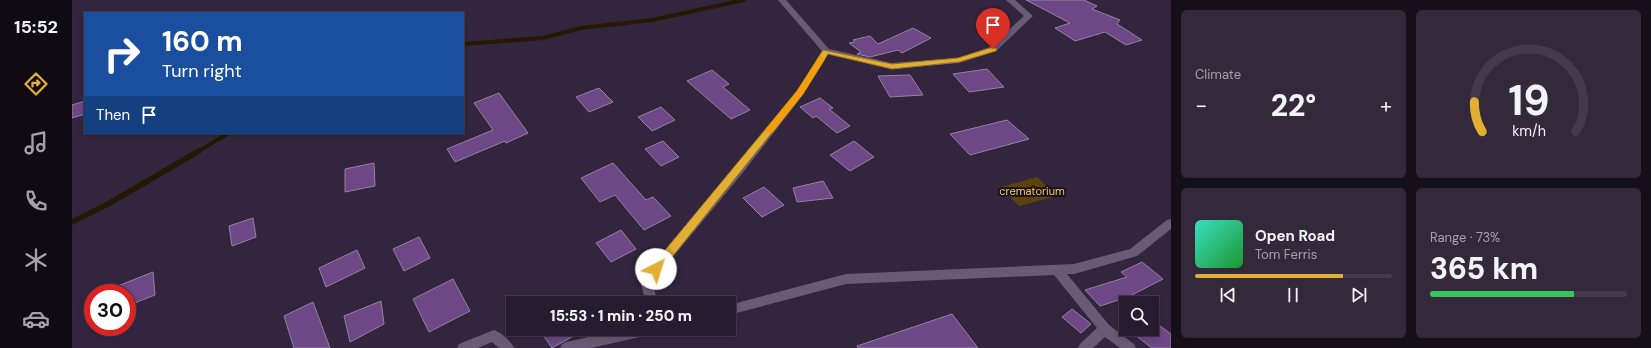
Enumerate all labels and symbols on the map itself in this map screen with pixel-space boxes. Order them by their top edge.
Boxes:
pin [976,8,1010,49]
park label: crematorium [999,184,1065,198]
position arrow [635,248,677,290]
speed limit sign: 30 [84,284,136,336]

